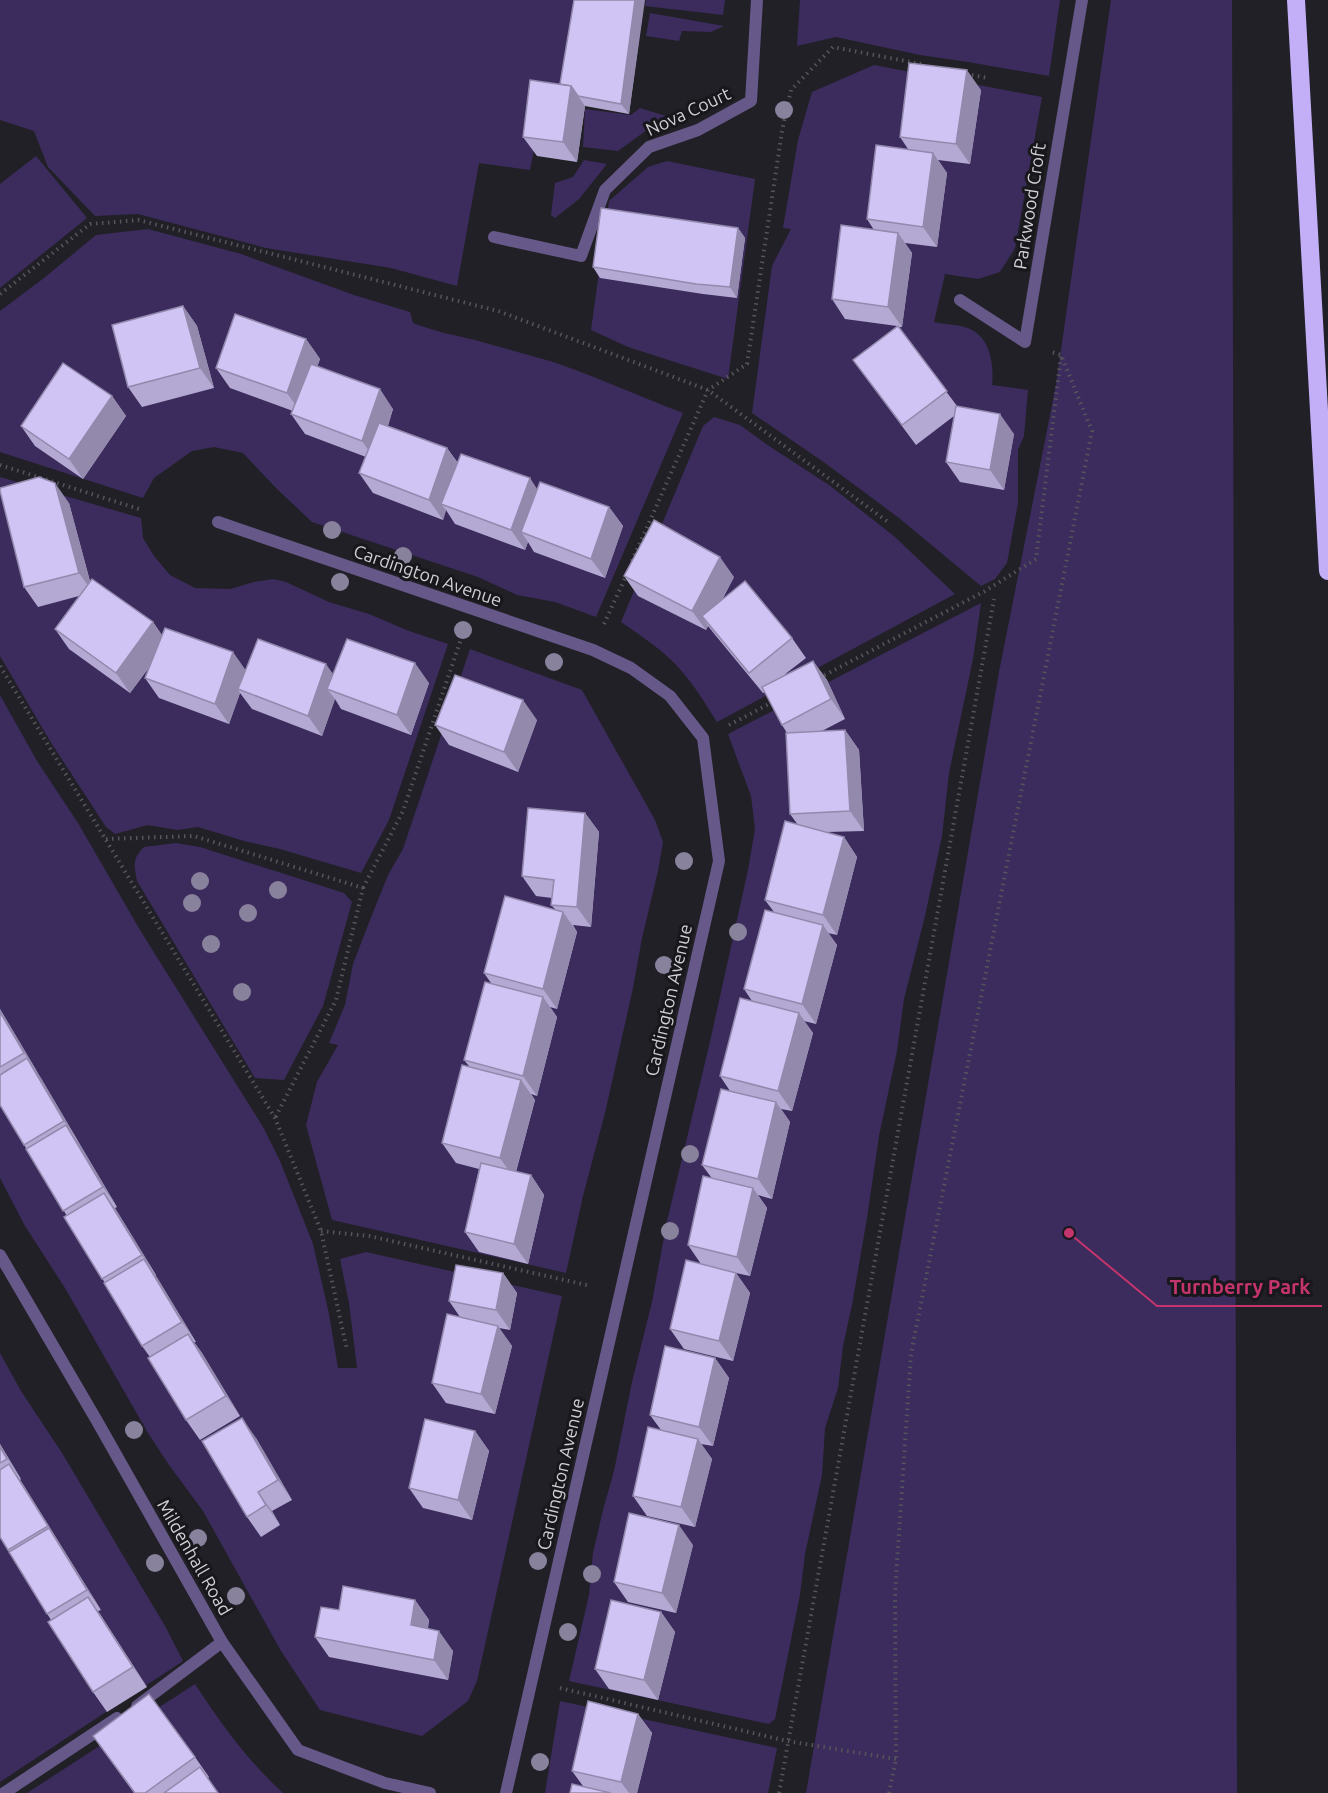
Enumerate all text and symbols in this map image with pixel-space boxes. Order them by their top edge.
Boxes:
street label: Nova Court [642,83,734,139]
street label: Parkwood Croft [1009,141,1049,271]
street label: Cardington Avenue [351,540,505,610]
street label: Cardington Avenue [641,922,695,1078]
callout: Turnberry Park [1157,1268,1322,1306]
text: Turnberry Park [1170,1275,1310,1298]
street label: Cardington Avenue [533,1396,587,1552]
street label: Mildenhall Road [154,1496,236,1618]

